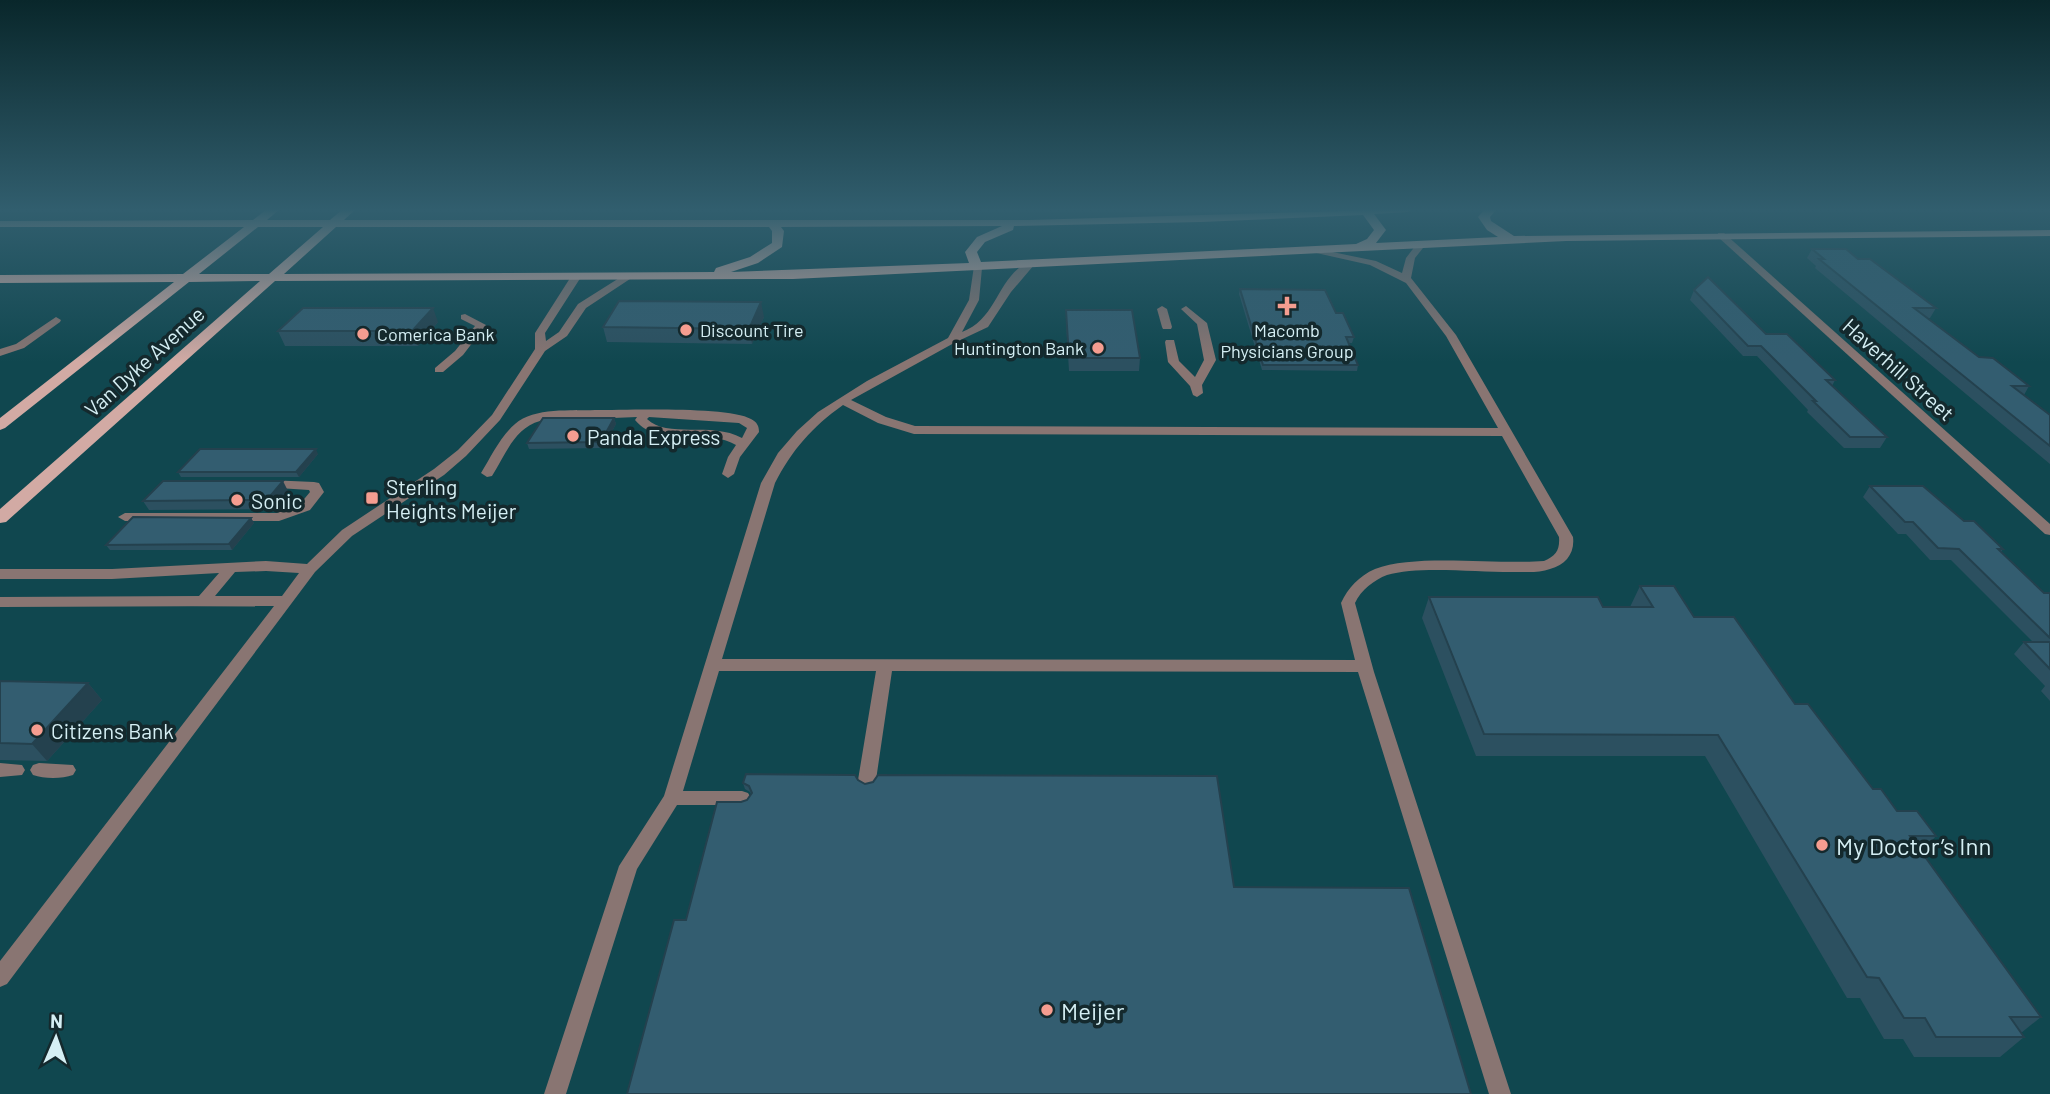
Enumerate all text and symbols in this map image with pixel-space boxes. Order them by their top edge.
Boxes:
marker: Macomb Physicians Group [1277,296,1297,316]
street label: Van Dyke Avenue [79,301,209,421]
street label: Haverhill Street [1838,313,1960,425]
place label: Discount Tire [700,319,804,341]
place label: Macomb Physicians Group [1220,319,1354,362]
marker: Discount Tire [678,322,694,338]
place label: Comerica Bank [377,323,494,345]
marker: Comerica Bank [355,326,371,342]
place label: Huntington Bank [954,337,1084,359]
marker: Huntington Bank [1090,340,1106,356]
place label: Panda Express [587,424,720,449]
marker: Panda Express [565,428,581,444]
place label: Sterling Heights Meijer [386,474,517,523]
place label: Sonic [251,488,302,513]
marker: Sterling Heights Meijer [364,490,380,506]
marker: Sonic [229,492,245,508]
place label: Citizens Bank [51,718,174,743]
marker: Citizens Bank [29,722,45,738]
place label: My Doctor’s Inn [1836,831,1991,860]
marker: My Doctor’s Inn [1814,837,1830,853]
place label: Meijer [1061,996,1125,1025]
marker: Meijer [1039,1002,1055,1018]
north arrow [21,1003,91,1073]
text: N [50,1009,63,1032]

